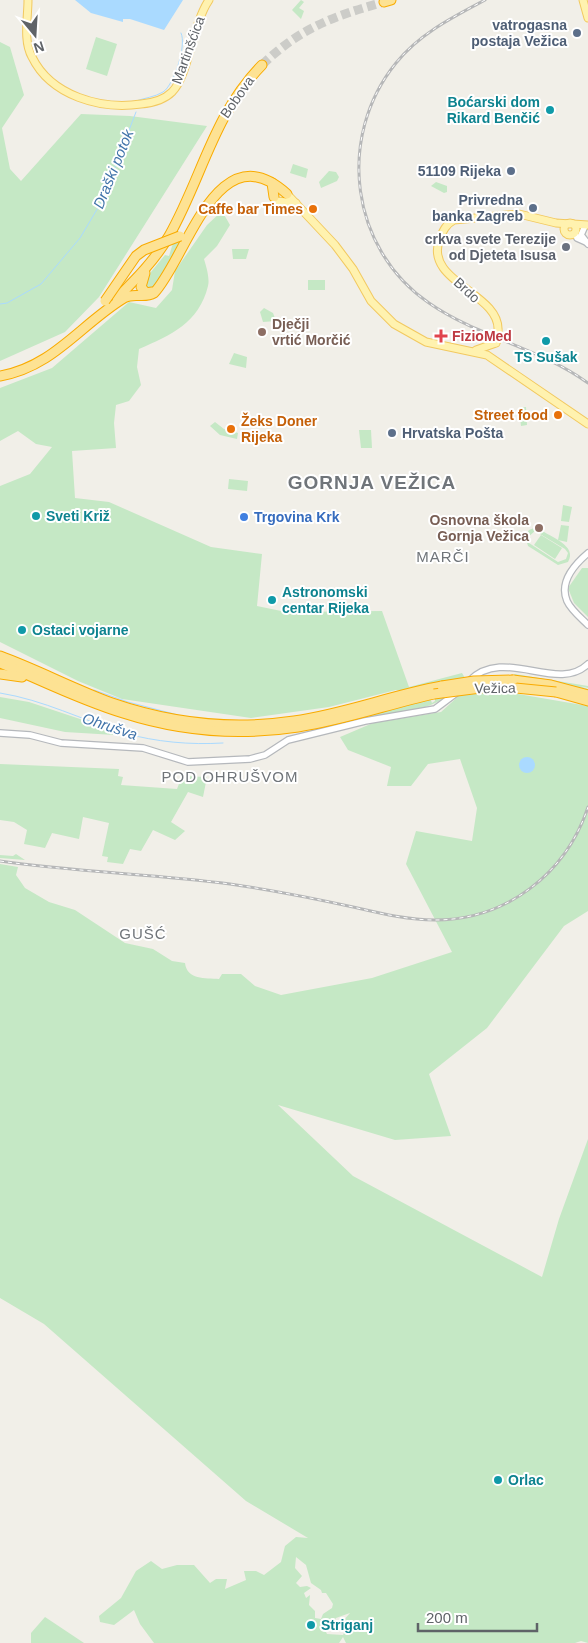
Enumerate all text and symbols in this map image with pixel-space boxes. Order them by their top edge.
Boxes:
north arrow [10,10,60,60]
street label: Martinšćica [168,14,208,86]
place label: vatrogasna postaja Vežica [471,17,567,49]
marker: vatrogasna postaja Vežica [571,27,583,39]
text: N [32,38,46,57]
street label: Bobova [217,73,257,121]
place label: Boćarski dom Rikard Benčić [447,94,540,126]
marker: Boćarski dom Rikard Benčić [544,104,556,116]
water label: Draški potok [90,126,137,211]
place label: 51109 Rijeka [418,163,501,179]
marker: 51109 Rijeka [505,165,517,177]
place label: Privredna banka Zagreb [432,192,523,224]
place label: Caffe bar Times [198,201,303,217]
marker: Privredna banka Zagreb [527,202,539,214]
marker: Caffe bar Times [307,203,319,215]
place label: crkva svete Terezije od Djeteta Isusa [425,231,556,263]
marker: crkva svete Terezije od Djeteta Isusa [560,241,572,253]
street label: Brdo [451,274,483,306]
place label: Dječji vrtić Morčić [272,316,351,348]
marker: Dječji vrtić Morčić [256,326,268,338]
place label: FizioMed [452,328,512,344]
marker: FizioMed [434,329,448,343]
marker: TS Sušak [540,335,552,347]
place label: TS Sušak [514,349,578,365]
place label: Street food [474,407,548,423]
marker: Street food [552,409,564,421]
place label: Žeks Doner Rijeka [241,412,318,445]
marker: Žeks Doner Rijeka [225,423,237,435]
place label: Hrvatska Pošta [402,425,503,441]
marker: Hrvatska Pošta [386,427,398,439]
district label: GORNJA VEŽICA [288,472,456,493]
place label: Sveti Križ [46,508,110,524]
place label: Trgovina Krk [254,509,340,525]
marker: Sveti Križ [30,510,42,522]
marker: Trgovina Krk [238,511,250,523]
place label: Osnovna škola Gornja Vežica [429,512,529,544]
marker: Osnovna škola Gornja Vežica [533,522,545,534]
district label: MARČI [416,548,470,565]
place label: Astronomski centar Rijeka [282,584,369,616]
marker: Astronomski centar Rijeka [266,594,278,606]
place label: Ostaci vojarne [32,622,129,638]
marker: Ostaci vojarne [16,624,28,636]
street label: Vežica [474,680,516,696]
water label: Ohrušva [80,709,140,743]
district label: POD OHRUŠVOM [161,768,299,785]
district label: GUŠĆ [119,925,167,942]
place label: Orlac [508,1472,544,1488]
marker: Orlac [492,1474,504,1486]
scale bar [418,1600,537,1632]
text: 200 m [426,1609,468,1626]
place label: Striganj [321,1617,373,1633]
marker: Striganj [305,1619,317,1631]

